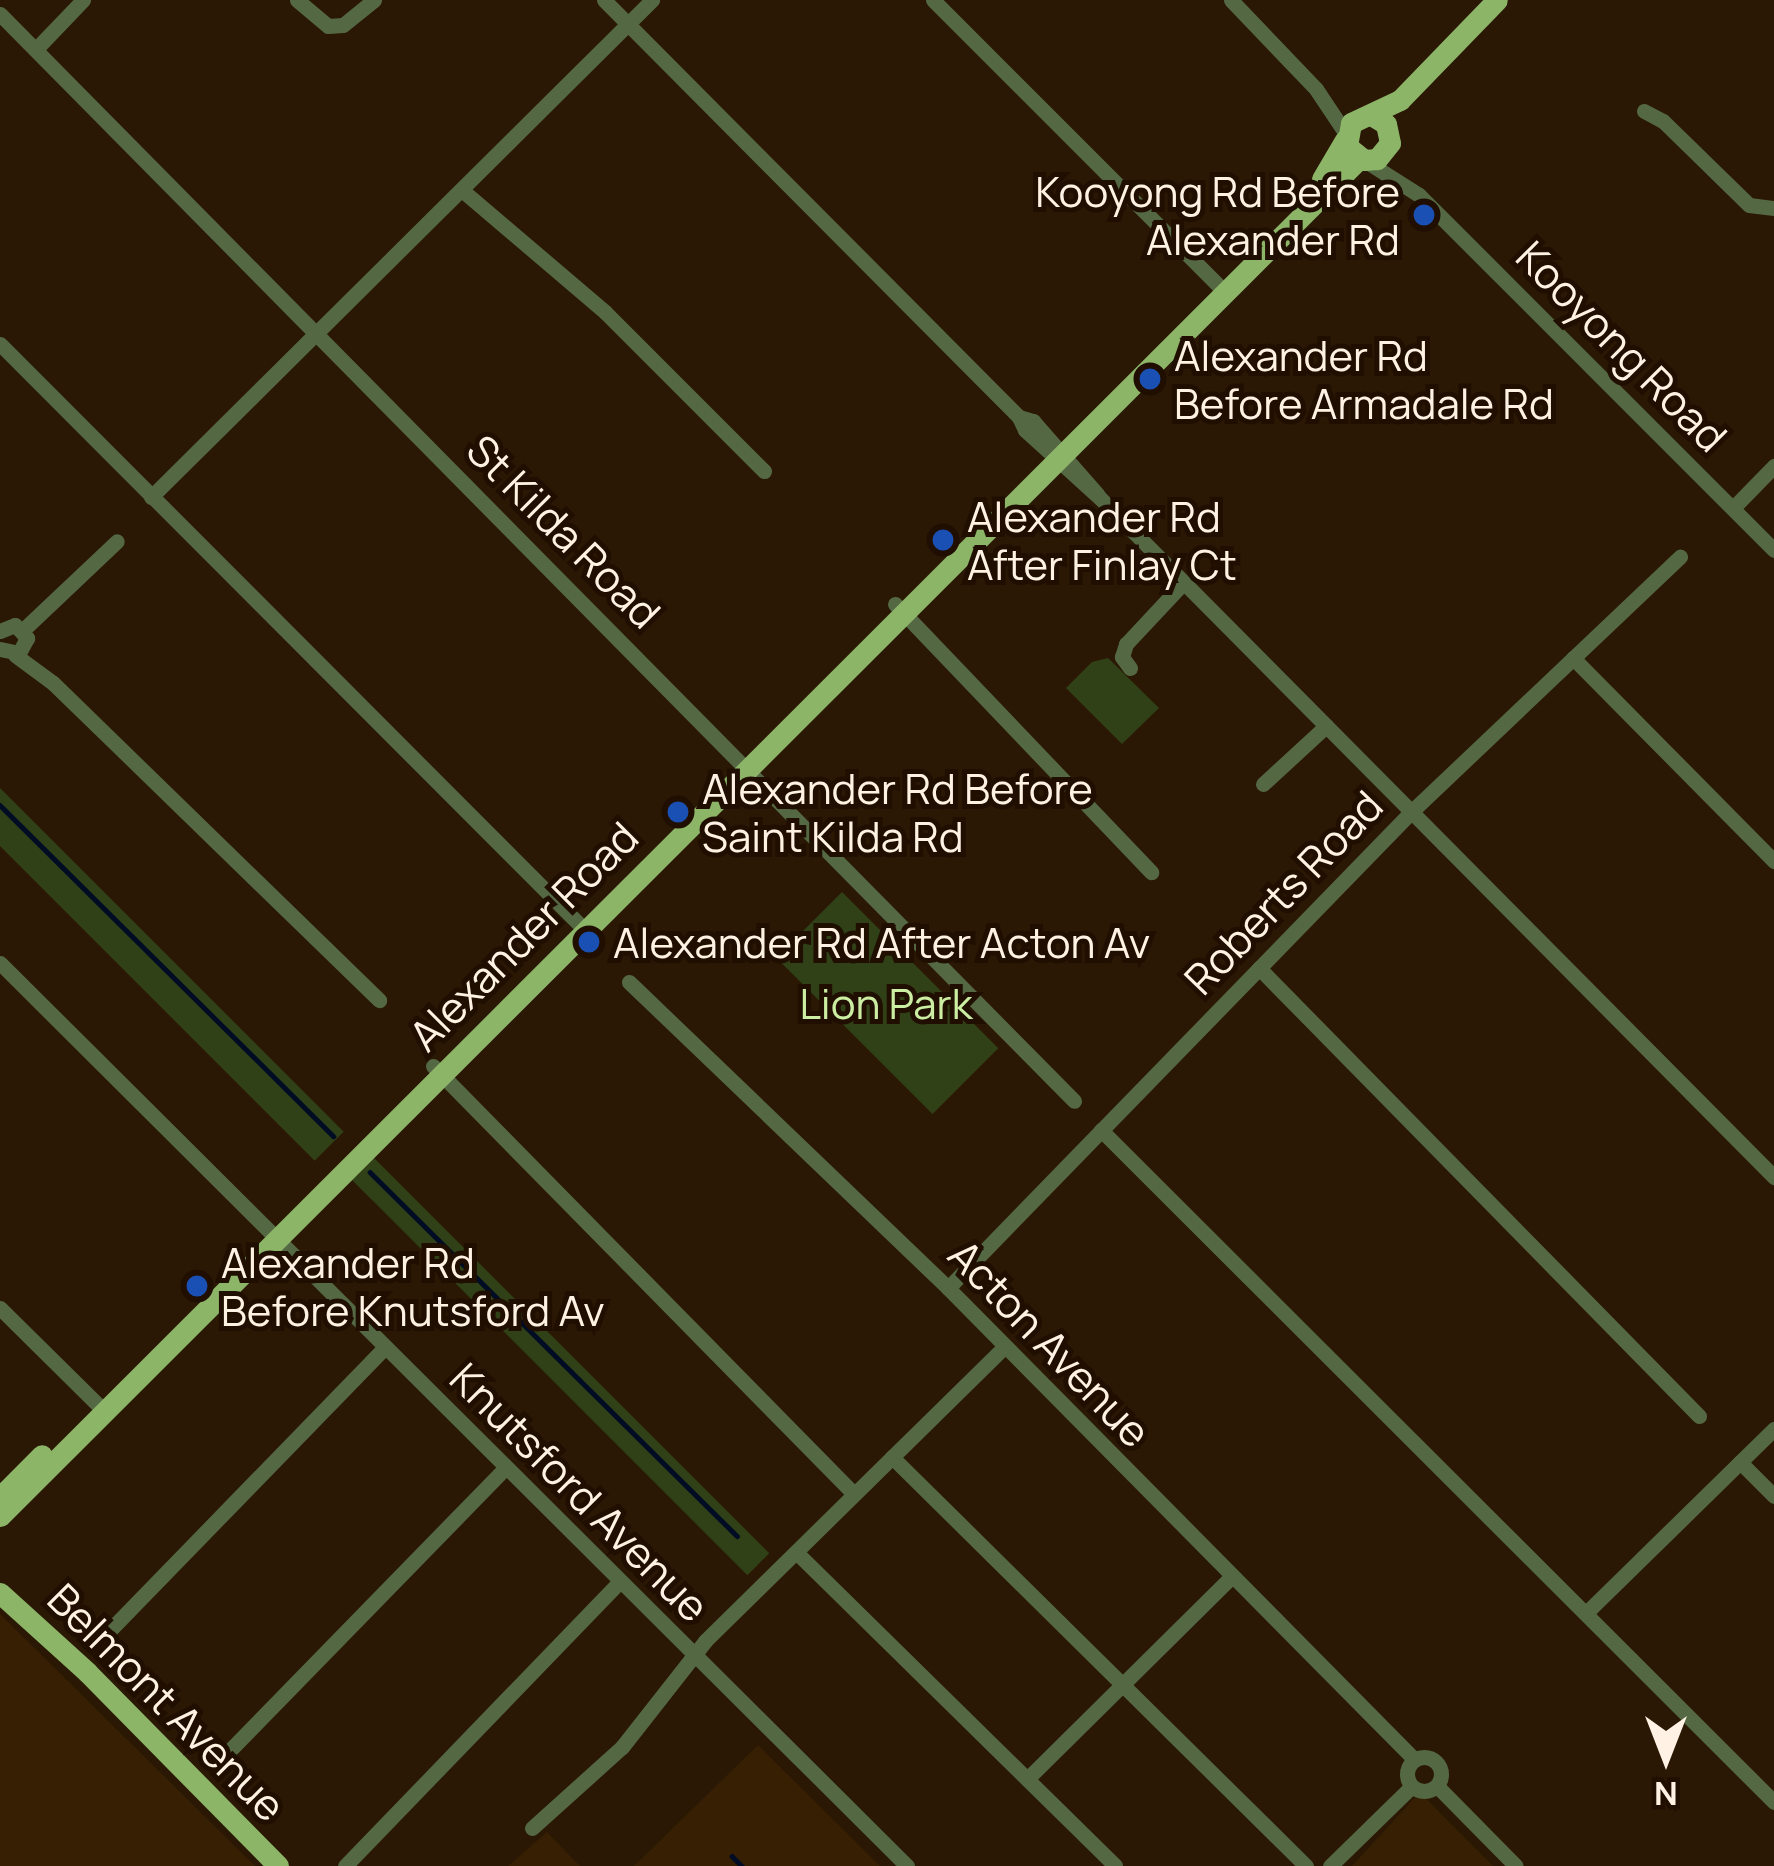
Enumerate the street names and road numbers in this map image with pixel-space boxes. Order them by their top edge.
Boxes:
street label: Kooyong Road [1507,231,1737,461]
street label: St Kilda Road [457,424,671,638]
street label: Roberts Road [1174,780,1392,1004]
street label: Alexander Road [398,811,648,1061]
street label: Acton Avenue [939,1229,1161,1457]
street label: Knutsford Avenue [440,1352,720,1632]
street label: Belmont Avenue [38,1573,296,1831]

